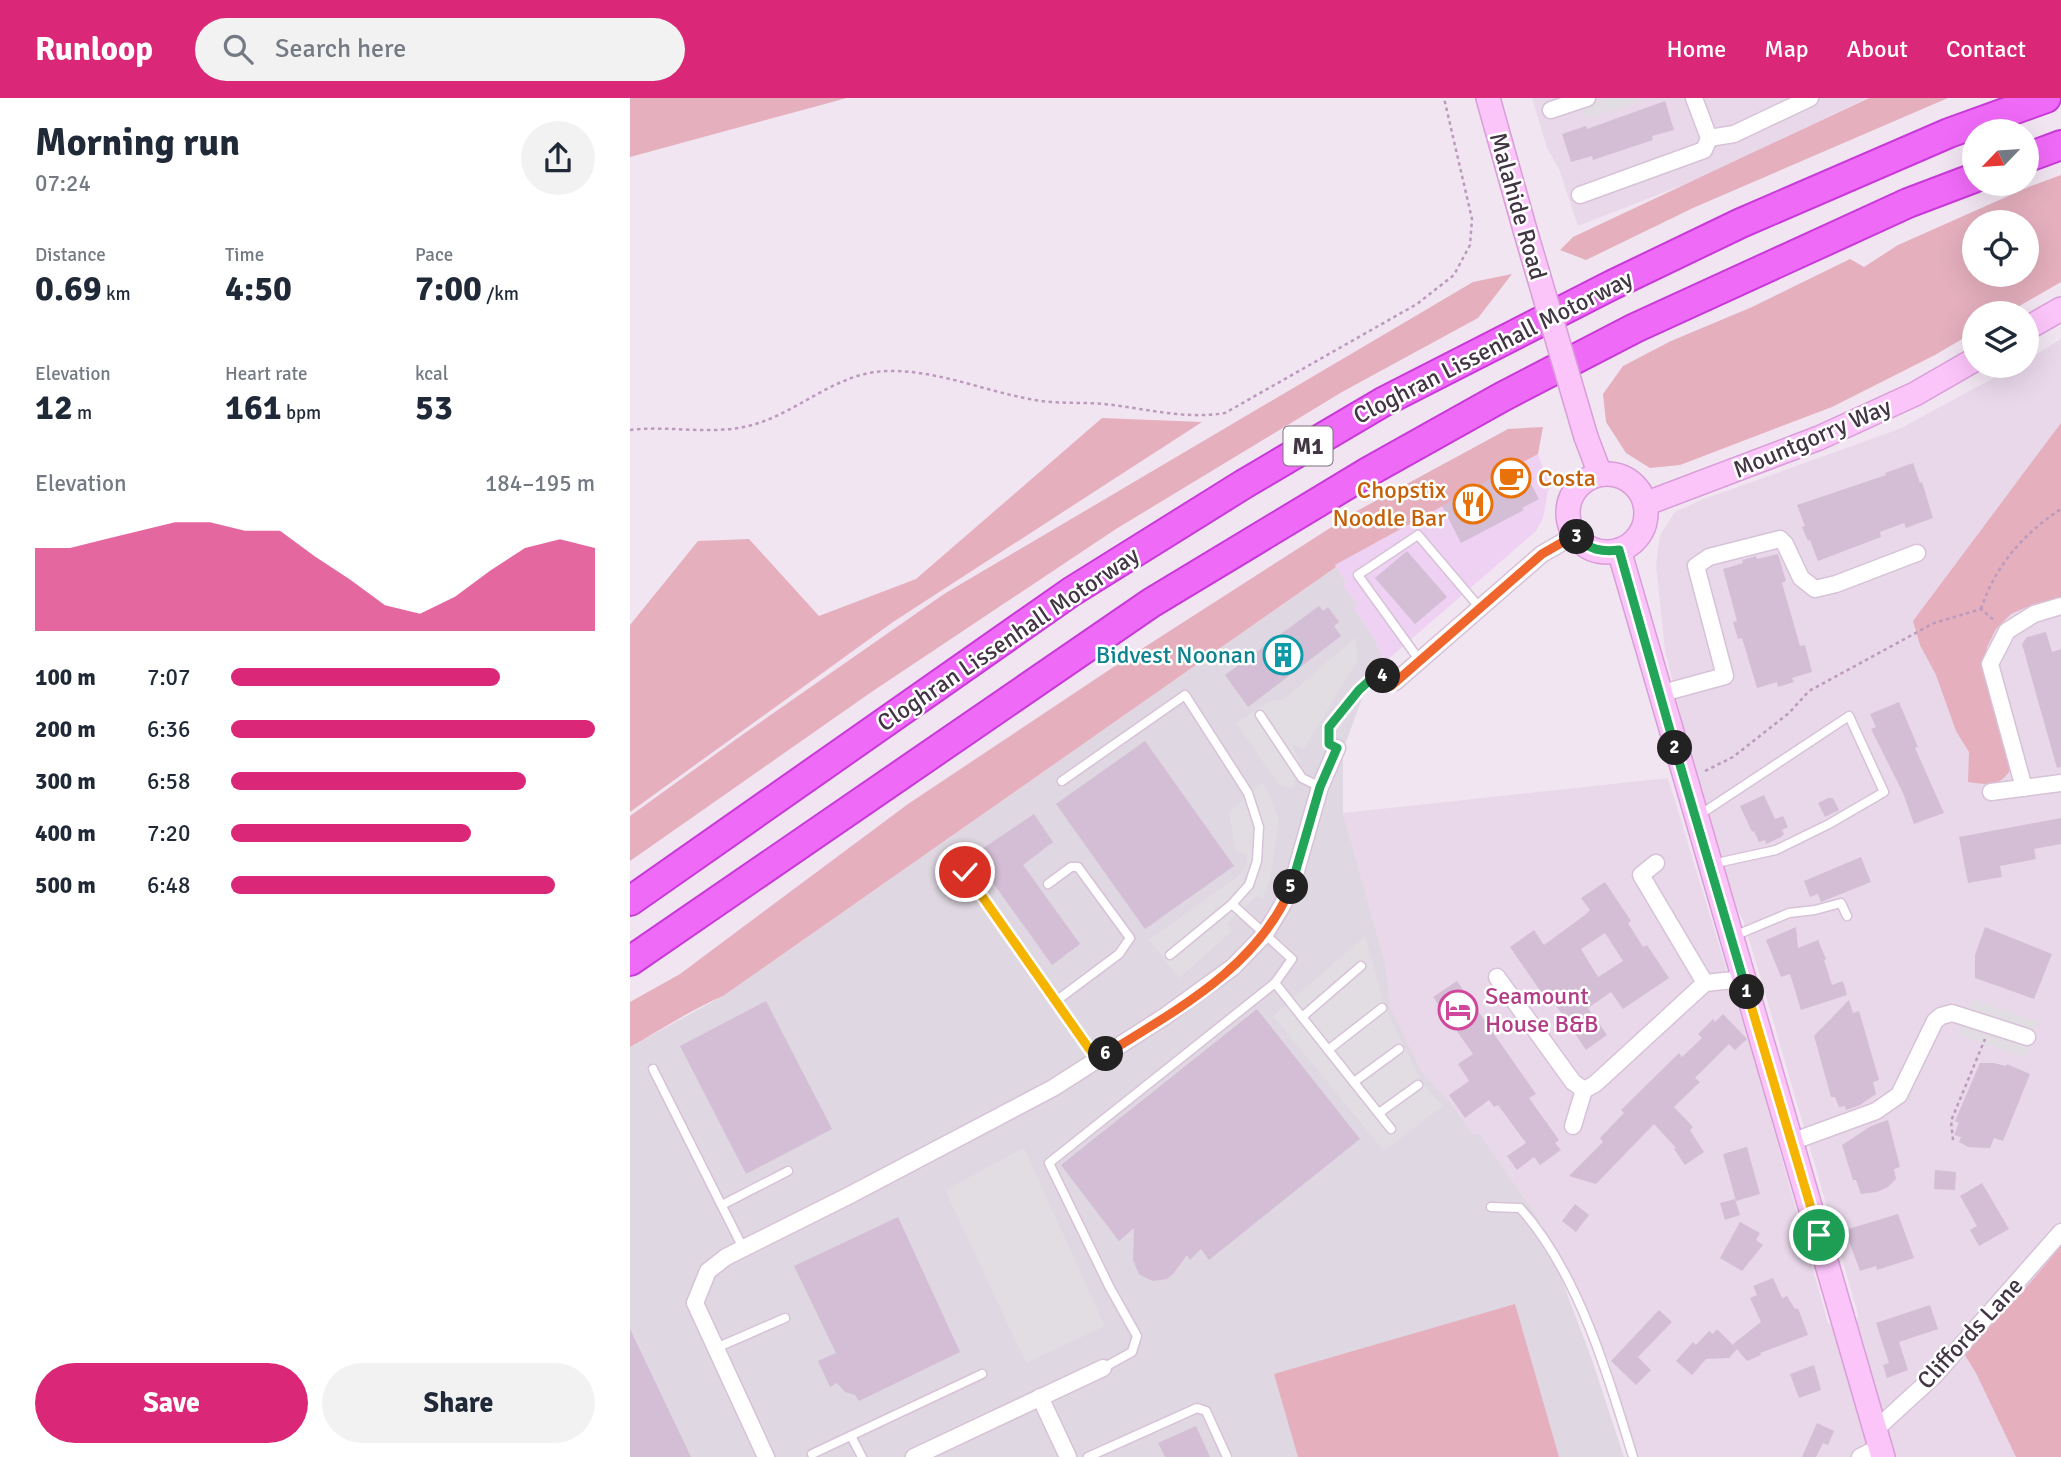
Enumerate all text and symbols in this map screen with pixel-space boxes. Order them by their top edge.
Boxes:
search box [195,18,685,81]
text: Runloop [35,29,153,70]
icon: search [219,30,257,68]
text: Search here [275,33,406,65]
text: Home [1666,34,1726,64]
text: Map [1764,34,1809,64]
text: About [1847,34,1908,64]
text: Contact [1946,34,2026,64]
text: Morning run [35,119,240,166]
north arrow [1962,119,2039,196]
map controls [1962,119,2039,378]
button: share [521,121,595,195]
street label: Malahide Road [1483,129,1553,283]
text: 07:24 [35,169,91,198]
button: locate [1962,210,2039,287]
text: Distance [35,243,106,267]
text: Time [225,243,264,267]
text: Pace [415,243,453,267]
street label: Cloghran Lissenhall Motorway [1348,263,1638,431]
text: 0.69 [35,267,102,310]
text: 4:50 [225,267,292,310]
text: 7:00 [415,267,482,310]
text: km [102,282,131,306]
text: /km [482,282,519,306]
button: layers [1962,301,2039,378]
text: Elevation [35,362,111,386]
text: Heart rate [225,362,307,386]
text: kcal [415,362,448,386]
text: 12 [35,386,73,429]
text: 161 [225,386,282,429]
text: 53 [415,386,453,429]
street label: Mountgorry Way [1728,391,1896,485]
text: m [73,401,92,425]
text: bpm [282,401,321,425]
road number: M1 [1284,426,1332,466]
cafe icon: Costa [1490,457,1532,499]
place label: Costa [1538,463,1596,493]
text: Elevation [35,469,127,498]
text: 184–195 m [485,469,595,498]
place label: Chopstix Noodle Bar [1332,475,1446,533]
restaurant icon: Chopstix Noodle Bar [1452,483,1494,525]
pin: 3 [1560,520,1594,555]
text: 3 [1571,524,1582,548]
street label: Cloghran Lissenhall Motorway [871,540,1145,738]
building icon: Bidvest Noonan [1262,634,1304,676]
place label: Bidvest Noonan [1096,640,1256,670]
pin: 4 [1366,658,1400,694]
text: 100 m [35,663,96,692]
text: 7:07 [147,663,190,692]
text: 4 [1377,663,1388,687]
text: 200 m [35,715,96,744]
text: 6:36 [147,715,190,744]
pin: 2 [1658,730,1692,766]
text: 2 [1669,735,1680,759]
text: 300 m [35,767,96,796]
text: 6:58 [147,767,190,796]
text: 400 m [35,819,96,848]
text: 7:20 [147,819,190,848]
pin [935,842,995,902]
icon: check [946,853,984,891]
pin: 5 [1274,870,1308,904]
text: 500 m [35,871,96,900]
text: 6:48 [147,871,190,900]
text: 5 [1285,874,1296,898]
pin: 1 [1730,974,1764,1010]
text: 1 [1741,979,1752,1003]
place label: Seamount House B&B [1485,981,1599,1039]
hotel icon: Seamount House B&B [1437,989,1479,1031]
pin: 6 [1088,1037,1124,1072]
text: 6 [1100,1041,1111,1065]
pin [1789,1205,1849,1265]
icon: arrive [1800,1216,1838,1254]
street label: Cliffords Lane [1911,1271,2029,1395]
button: Save [35,1363,308,1443]
button: Share [322,1363,595,1443]

